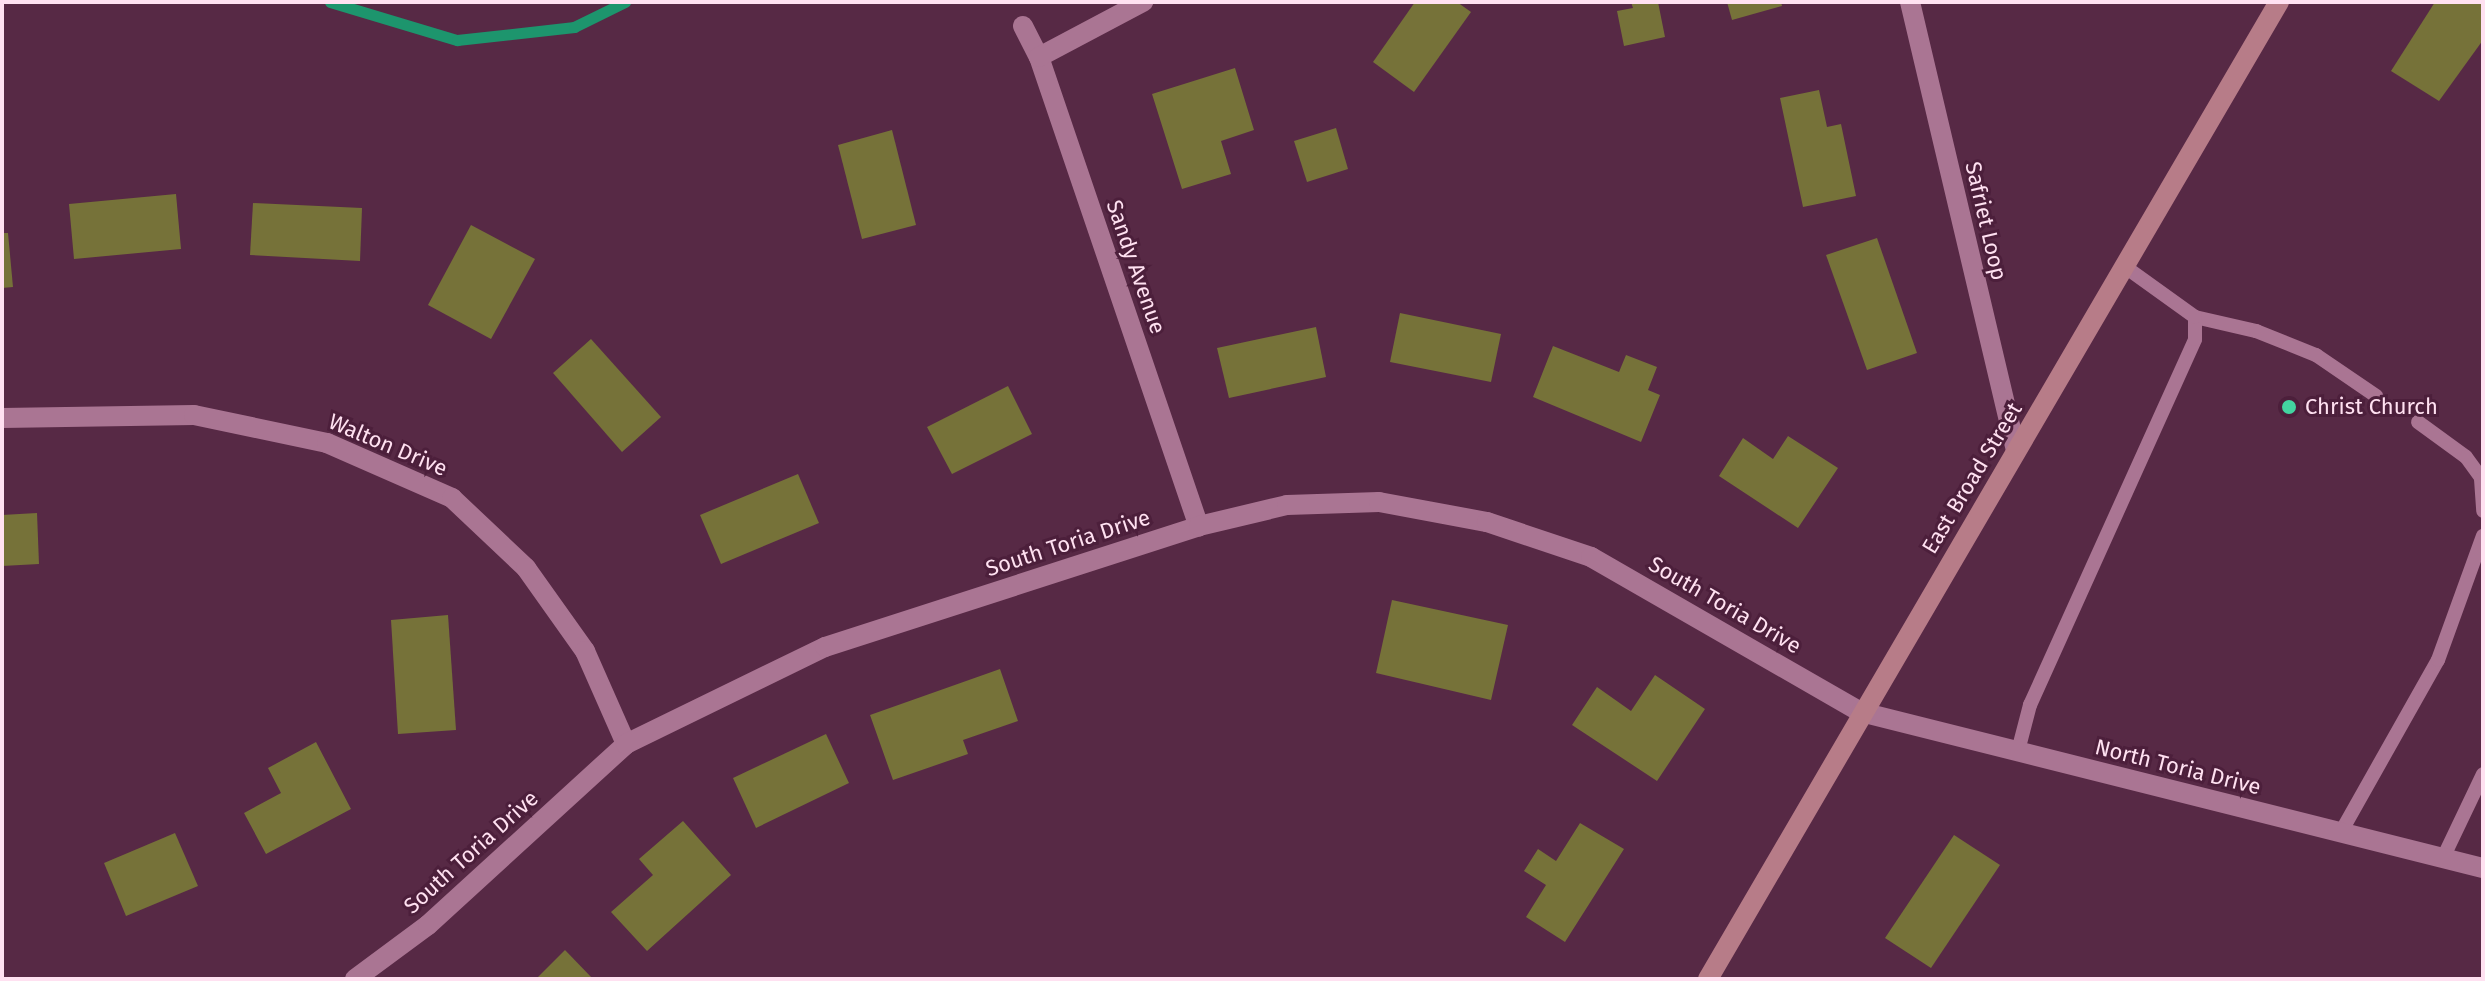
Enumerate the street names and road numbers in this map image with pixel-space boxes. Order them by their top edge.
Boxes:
street label: Safriet Loop [1960,159,2012,283]
street label: Sandy Avenue [1101,197,1171,337]
street label: East Broad Street [1916,398,2028,558]
street label: Walton Drive [325,408,451,482]
street label: South Toria Drive [982,504,1154,582]
street label: South Toria Drive [1644,551,1806,659]
street label: North Toria Drive [2092,734,2264,800]
street label: South Toria Drive [398,785,544,919]

